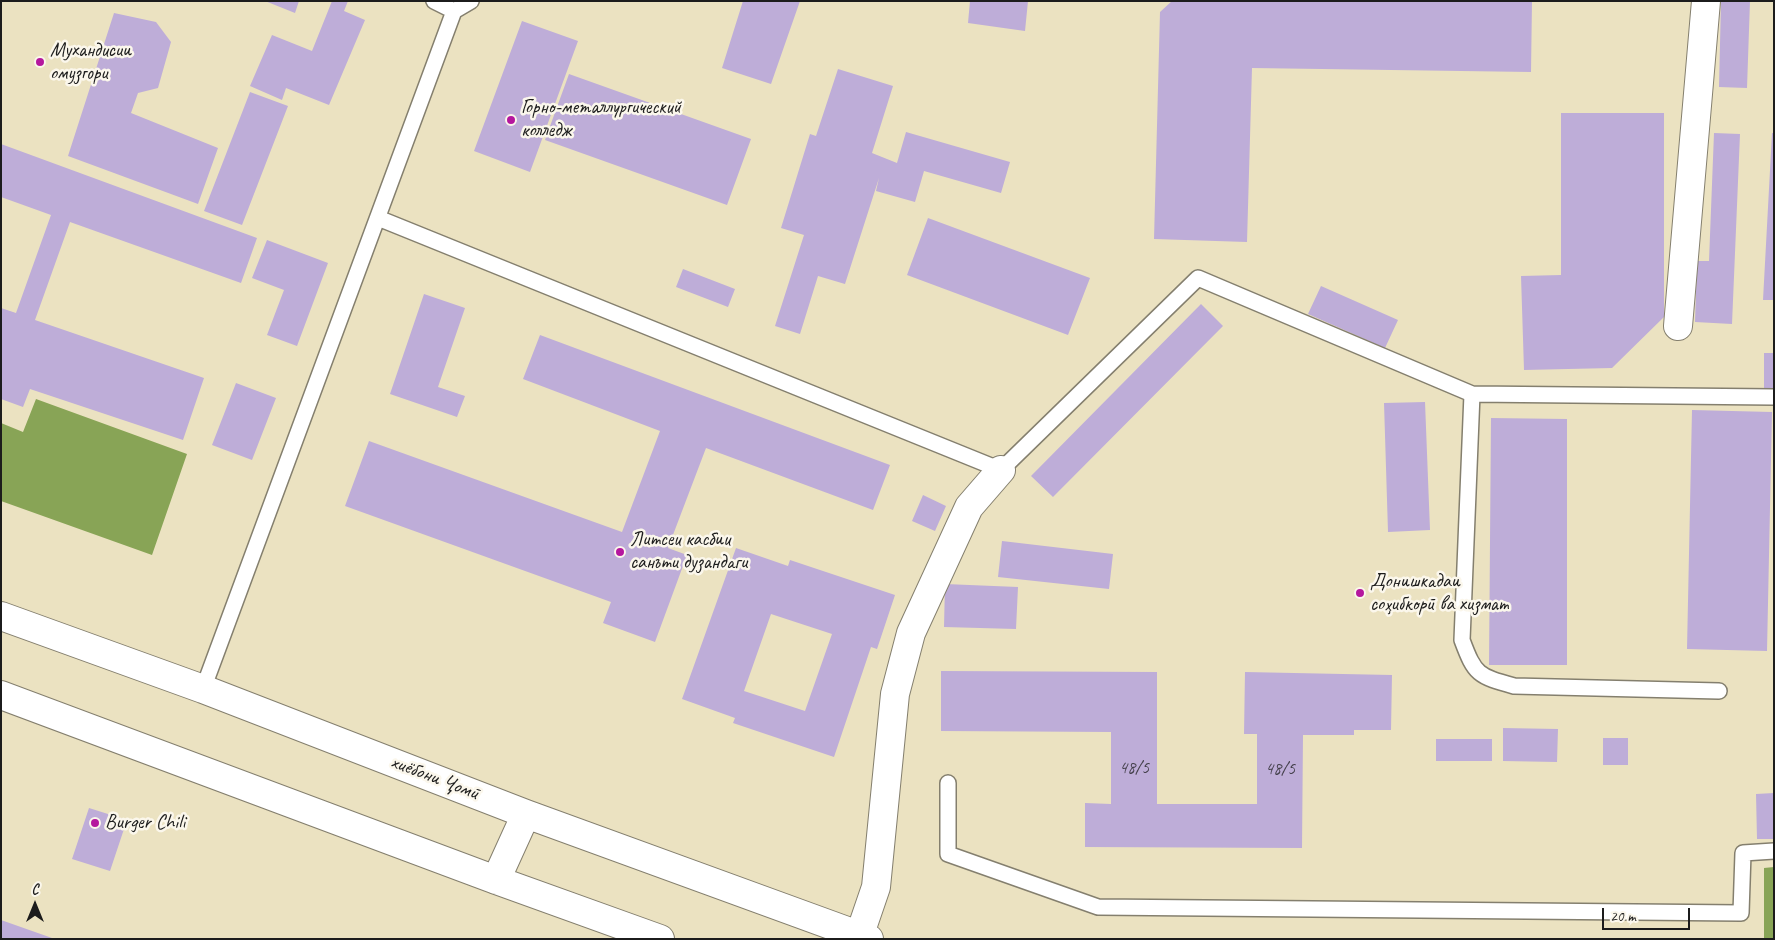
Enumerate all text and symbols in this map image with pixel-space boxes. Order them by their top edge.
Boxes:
place label: Мухандисии омузгори [50,39,131,86]
marker: Мухандисии омузгори [34,56,46,68]
place label: Горно-металлургический колледж [521,96,681,143]
marker: Горно-металлургический колледж [505,114,517,126]
place label: Литсеи касбии санъти дузандаги [630,528,747,575]
marker: Литсеи касбии санъти дузандаги [614,546,626,558]
place label: Донишкадаи соҳибкорӣ ва хизмат [1370,570,1508,617]
marker: Донишкадаи соҳибкорӣ ва хизмат [1354,587,1366,599]
street label: хиёбони Ҷомӣ [387,750,483,806]
house number: 48/5 [1119,757,1149,779]
house number: 48/5 [1265,758,1295,780]
place label: Burger Chili [105,811,185,835]
marker: Burger Chili [89,817,101,829]
north arrow [10,880,60,930]
text: С [32,881,38,898]
scale bar [1605,898,1692,930]
text: 20 m [1610,907,1636,926]

